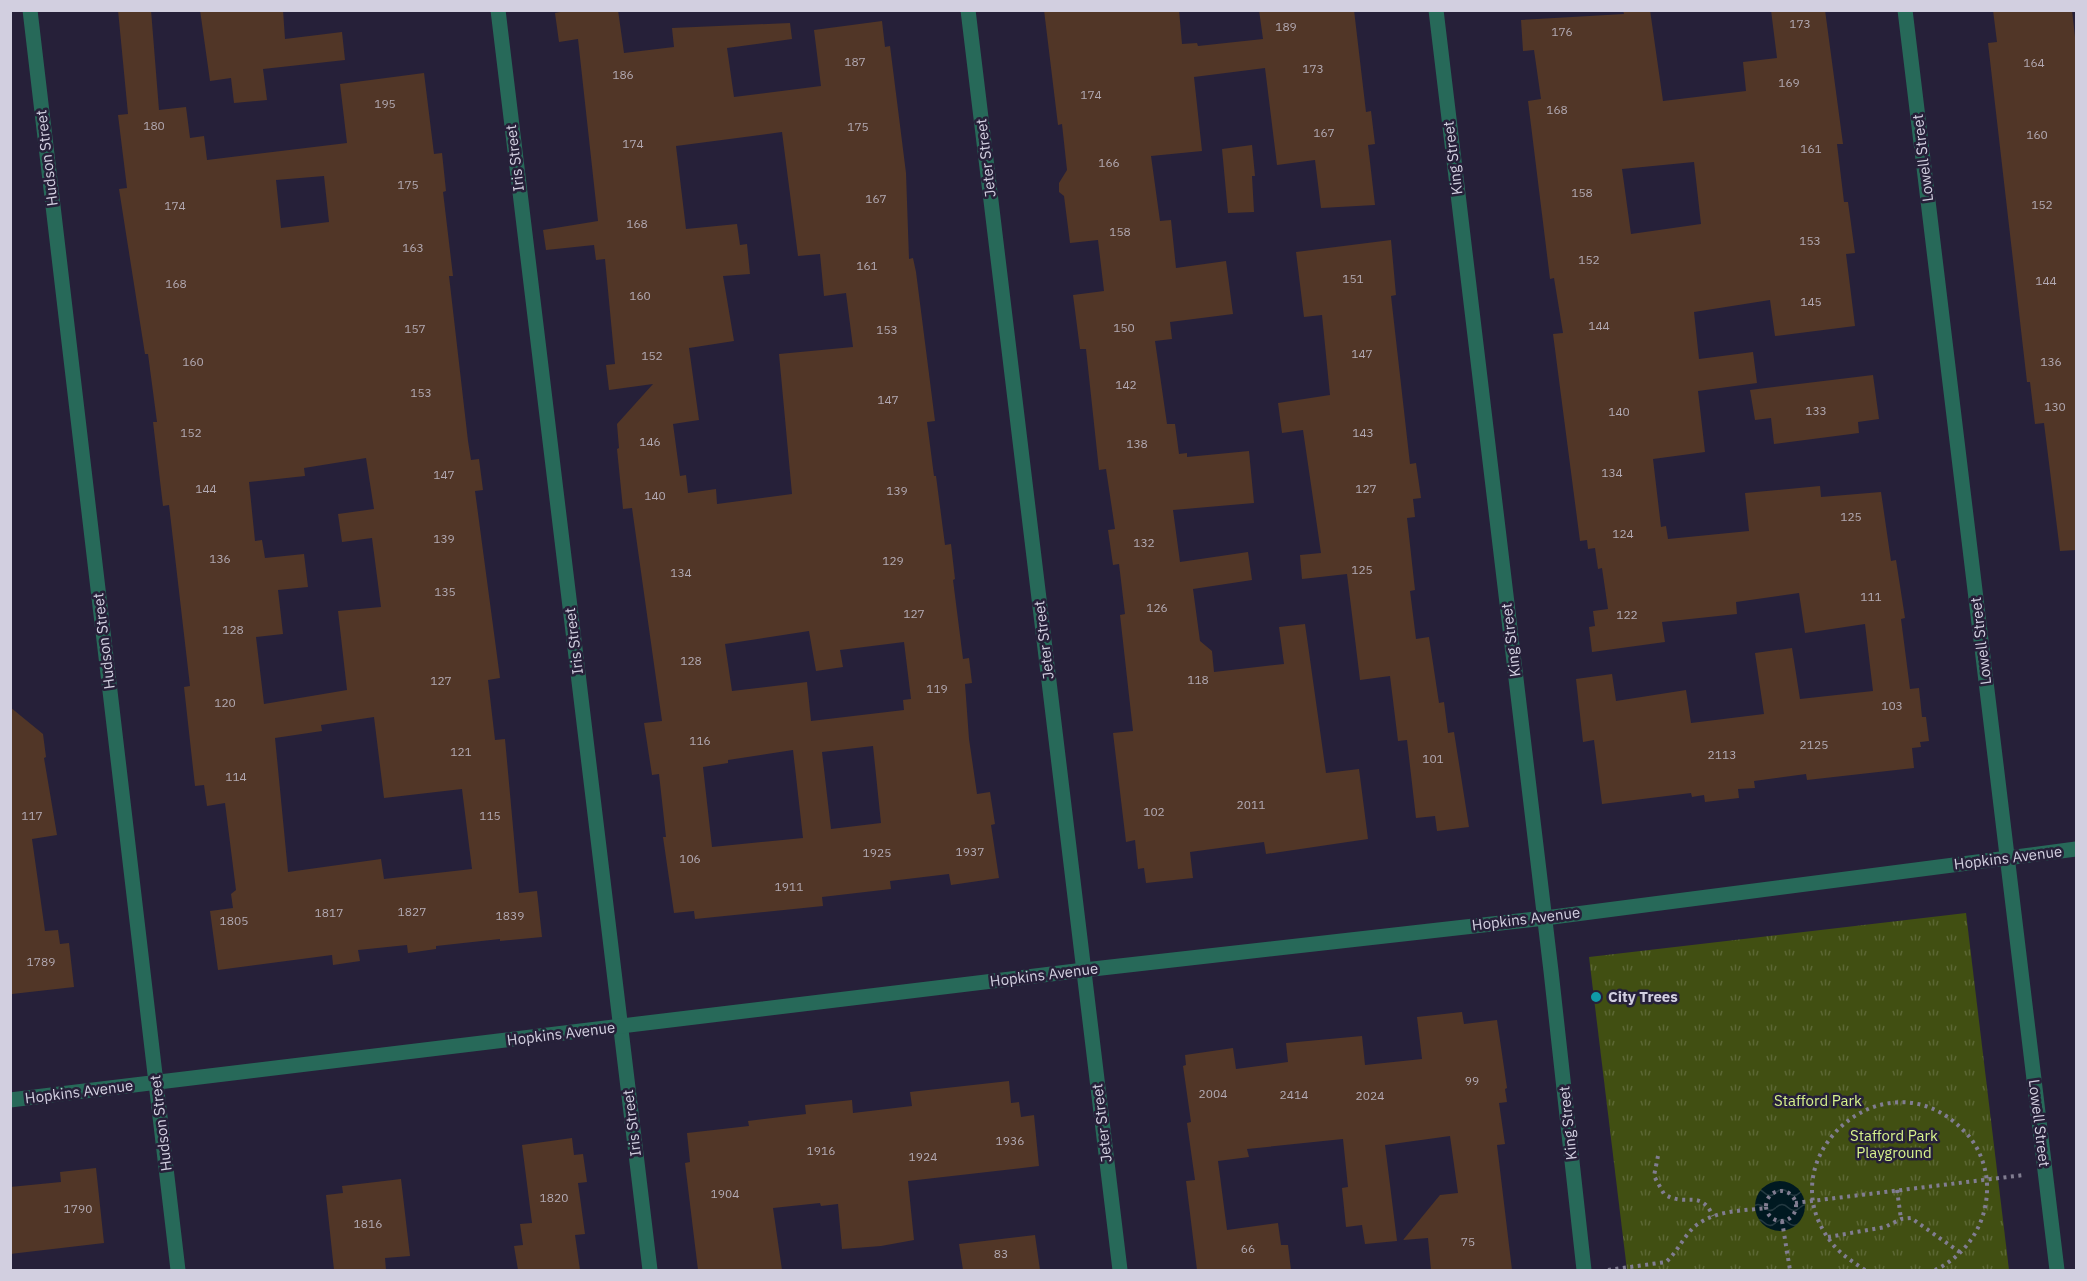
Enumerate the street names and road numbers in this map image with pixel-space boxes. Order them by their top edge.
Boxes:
street label: Hudson Street [31,109,62,207]
street label: Lowell Street [1908,113,1937,203]
street label: Jeter Street [971,117,1000,199]
street label: King Street [1439,120,1466,196]
street label: Iris Street [501,124,528,193]
street label: Hudson Street [88,592,119,690]
street label: Lowell Street [1966,596,1995,686]
street label: Jeter Street [1029,599,1058,681]
street label: King Street [1497,602,1524,678]
street label: Iris Street [560,607,587,676]
street label: Hopkins Avenue [1953,841,2063,874]
street label: Hopkins Avenue [1471,902,1581,935]
street label: Hopkins Avenue [989,958,1099,991]
street label: Hopkins Avenue [506,1017,616,1050]
street label: Hudson Street [145,1074,176,1172]
street label: Hopkins Avenue [24,1075,134,1108]
street label: Lowell Street [2025,1078,2054,1168]
street label: Jeter Street [1087,1082,1116,1164]
street label: King Street [1554,1085,1581,1161]
street label: Iris Street [618,1089,645,1158]

